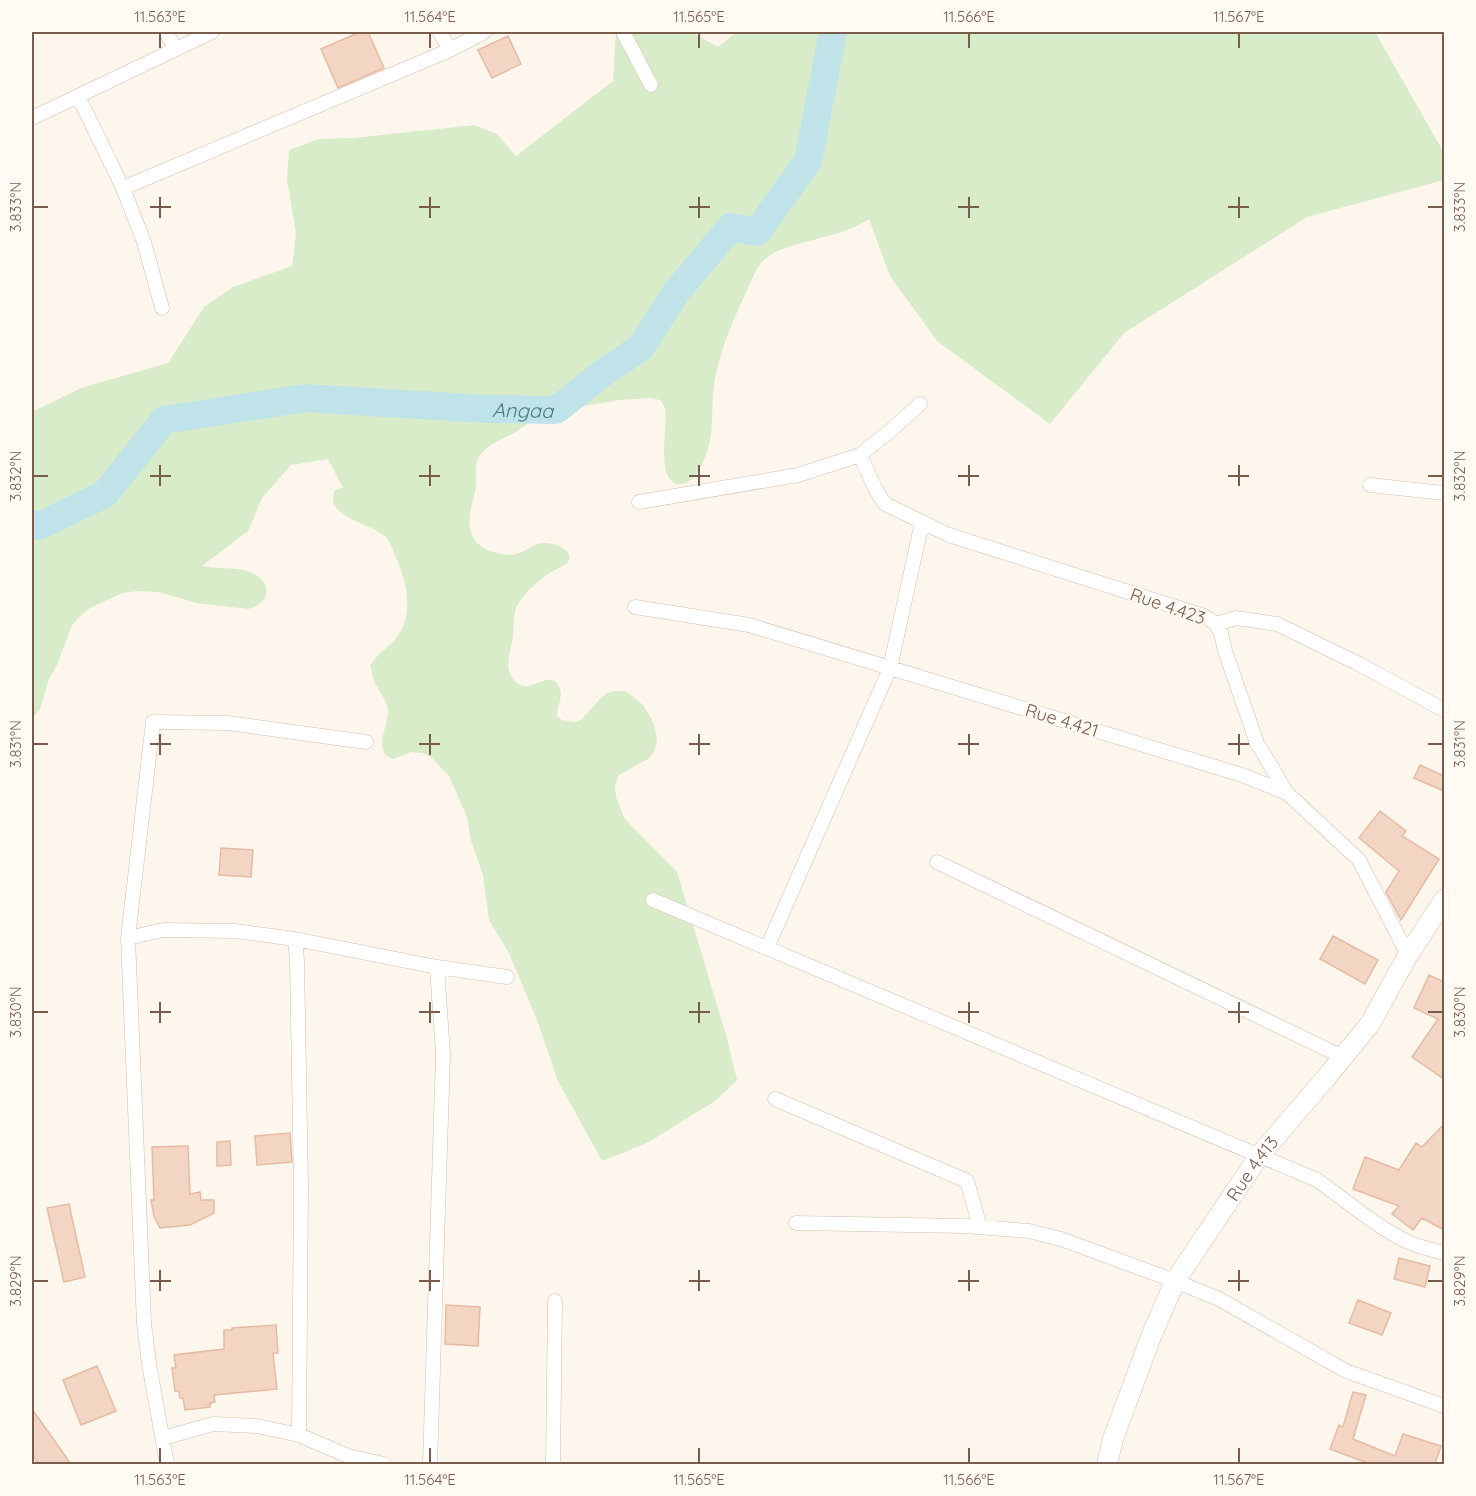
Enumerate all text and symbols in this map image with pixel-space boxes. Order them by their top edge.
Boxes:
text: 11.563°E [134,7,186,26]
text: 11.564°E [404,7,456,26]
text: 11.565°E [673,7,725,26]
text: 11.566°E [943,7,995,26]
text: 11.567°E [1213,7,1265,26]
text: 3.833°N [6,182,25,232]
text: 3.833°N [1450,182,1469,232]
water label: Angaa [492,397,555,422]
text: 3.832°N [6,451,25,501]
text: 3.832°N [1450,451,1469,501]
street label: Rue 4.423 [1127,582,1209,630]
street label: Rue 4.421 [1023,698,1101,742]
text: 3.831°N [6,720,25,768]
text: 3.831°N [1450,720,1469,768]
text: 3.830°N [6,986,25,1038]
text: 3.830°N [1450,986,1469,1038]
street label: Rue 4.413 [1221,1131,1283,1205]
text: 3.829°N [6,1255,25,1307]
text: 3.829°N [1450,1255,1469,1307]
text: 11.563°E [134,1470,186,1489]
text: 11.564°E [404,1470,456,1489]
text: 11.565°E [673,1470,725,1489]
text: 11.566°E [943,1470,995,1489]
text: 11.567°E [1213,1470,1265,1489]

